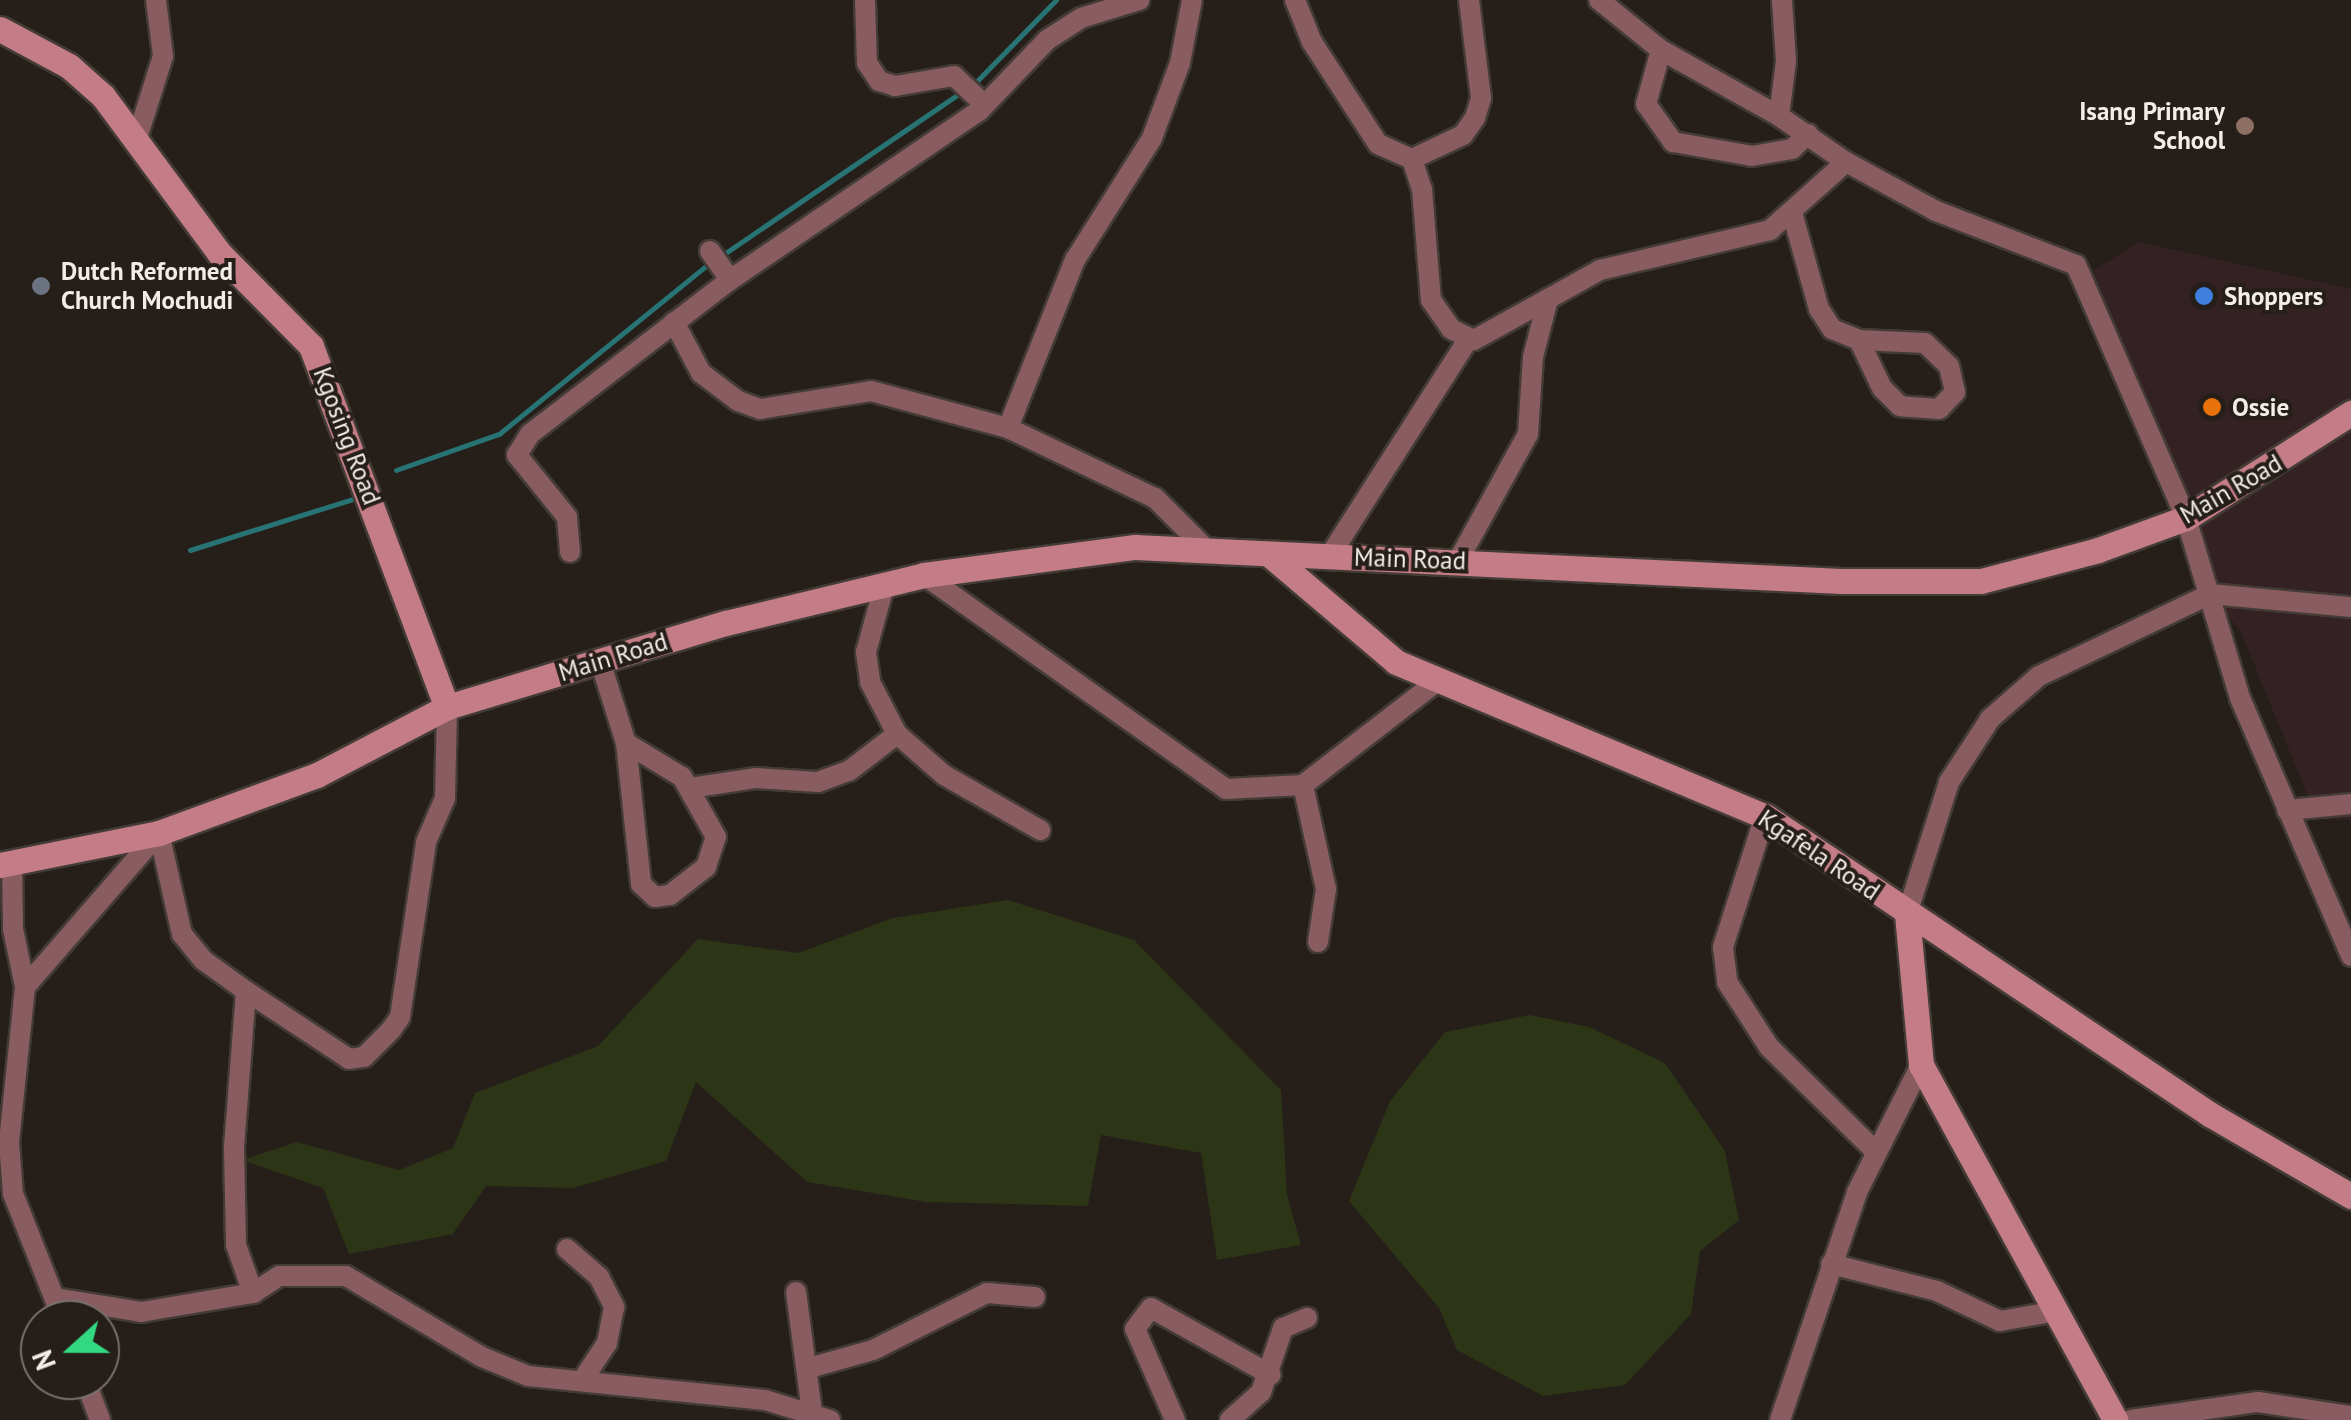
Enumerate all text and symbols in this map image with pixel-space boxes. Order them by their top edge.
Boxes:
place label: Isang Primary School [2079,97,2225,156]
marker: Isang Primary School [2234,115,2256,137]
place label: Dutch Reformed Church Mochudi [61,257,233,316]
marker: Dutch Reformed Church Mochudi [30,275,52,297]
place label: Shoppers [2224,281,2323,311]
marker: Shoppers [2193,285,2215,307]
street label: Kgosing Road [307,363,387,509]
place label: Ossie [2232,392,2289,422]
marker: Ossie [2201,396,2223,418]
street label: Main Road [2175,448,2287,530]
street label: Main Road [1353,542,1467,576]
street label: Main Road [555,626,671,688]
street label: Kgafela Road [1753,804,1885,906]
north arrow [20,1300,120,1400]
text: N [23,1345,64,1375]

